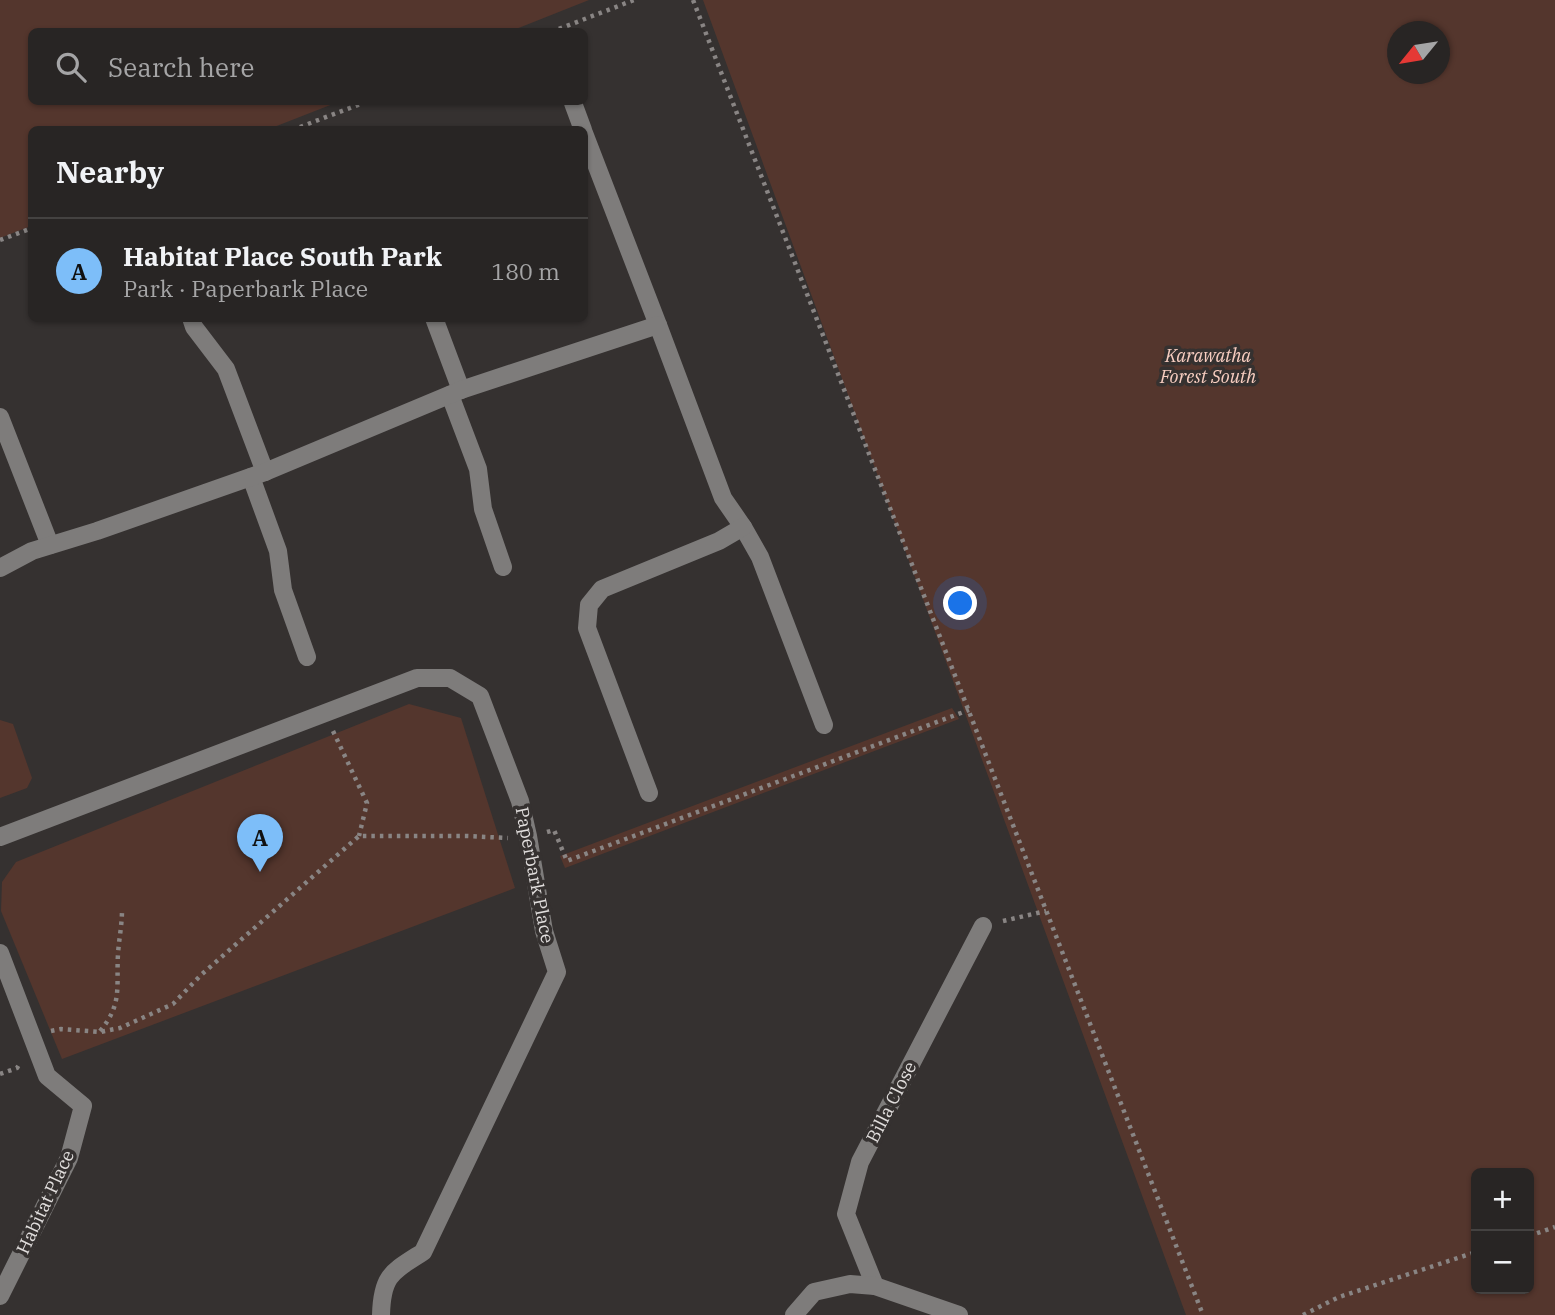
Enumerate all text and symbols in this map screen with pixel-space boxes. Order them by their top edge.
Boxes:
north arrow [1387,21,1450,84]
search box [28,28,588,105]
icon: search [52,48,90,86]
text: Search here [108,50,254,84]
text: Nearby [56,152,164,191]
text: Habitat Place South Park [123,239,442,273]
text: A [71,256,87,286]
text: 180 m [491,256,560,286]
text: Park · Paperbark Place [123,273,368,303]
park label: Karawatha Forest South [1159,344,1256,388]
your location [943,586,977,620]
street label: Paperbark Place [511,805,559,945]
pin: A [237,814,283,872]
street label: Billa Close [861,1057,921,1147]
street label: Habitat Place [11,1146,79,1258]
map controls [1471,1168,1534,1294]
button: + [1471,1168,1534,1231]
button: − [1471,1231,1534,1294]

